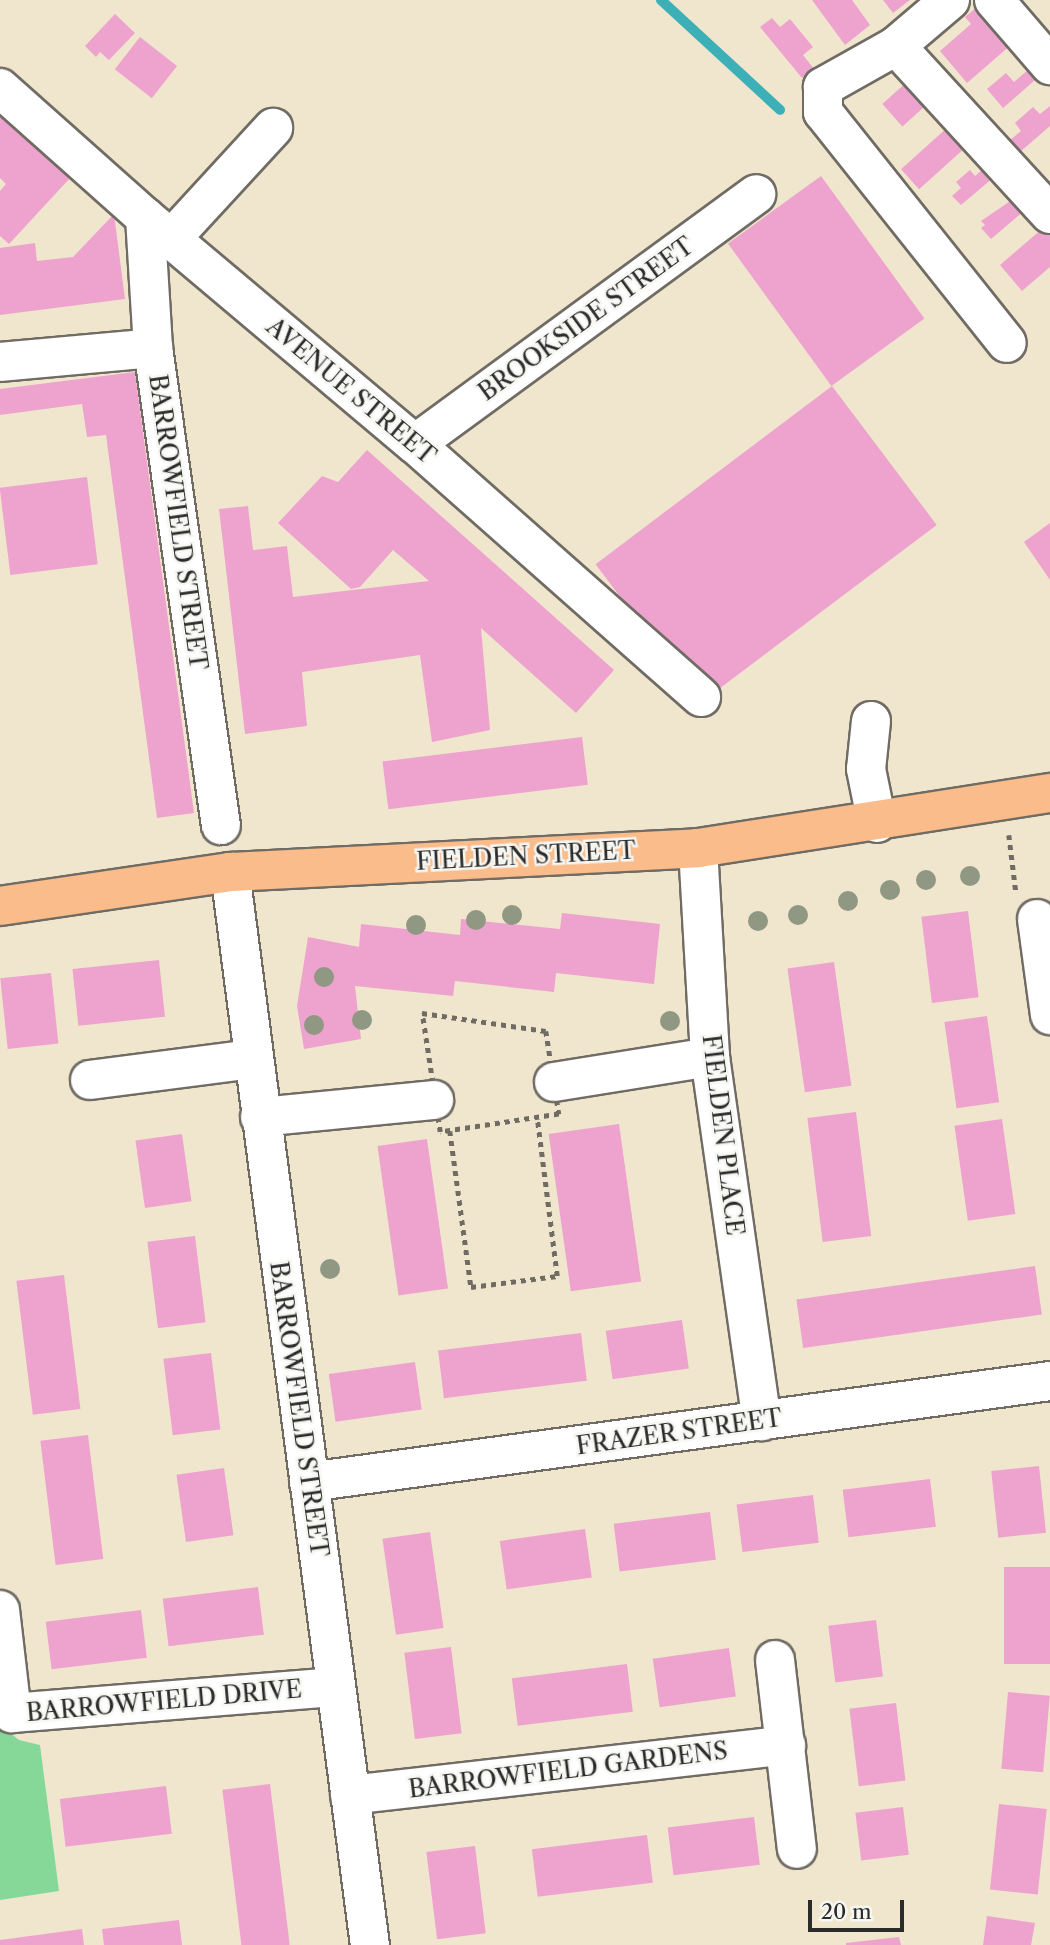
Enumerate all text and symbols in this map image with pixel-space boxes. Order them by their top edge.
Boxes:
street label: BROOKSIDE STREET [473,231,699,407]
street label: AVENUE STREET [261,312,441,470]
street label: BARROWFIELD STREET [143,372,213,672]
street label: FIELDEN STREET [416,836,636,876]
street label: FIELDEN PLACE [696,1033,750,1237]
street label: BARROWFIELD STREET [264,1259,334,1559]
street label: FRAZER STREET [574,1403,784,1461]
street label: BARROWFIELD DRIVE [25,1675,303,1727]
street label: BARROWFIELD GARDENS [407,1736,729,1804]
scale bar [812,1885,908,1929]
text: 20 m [821,1899,872,1924]

